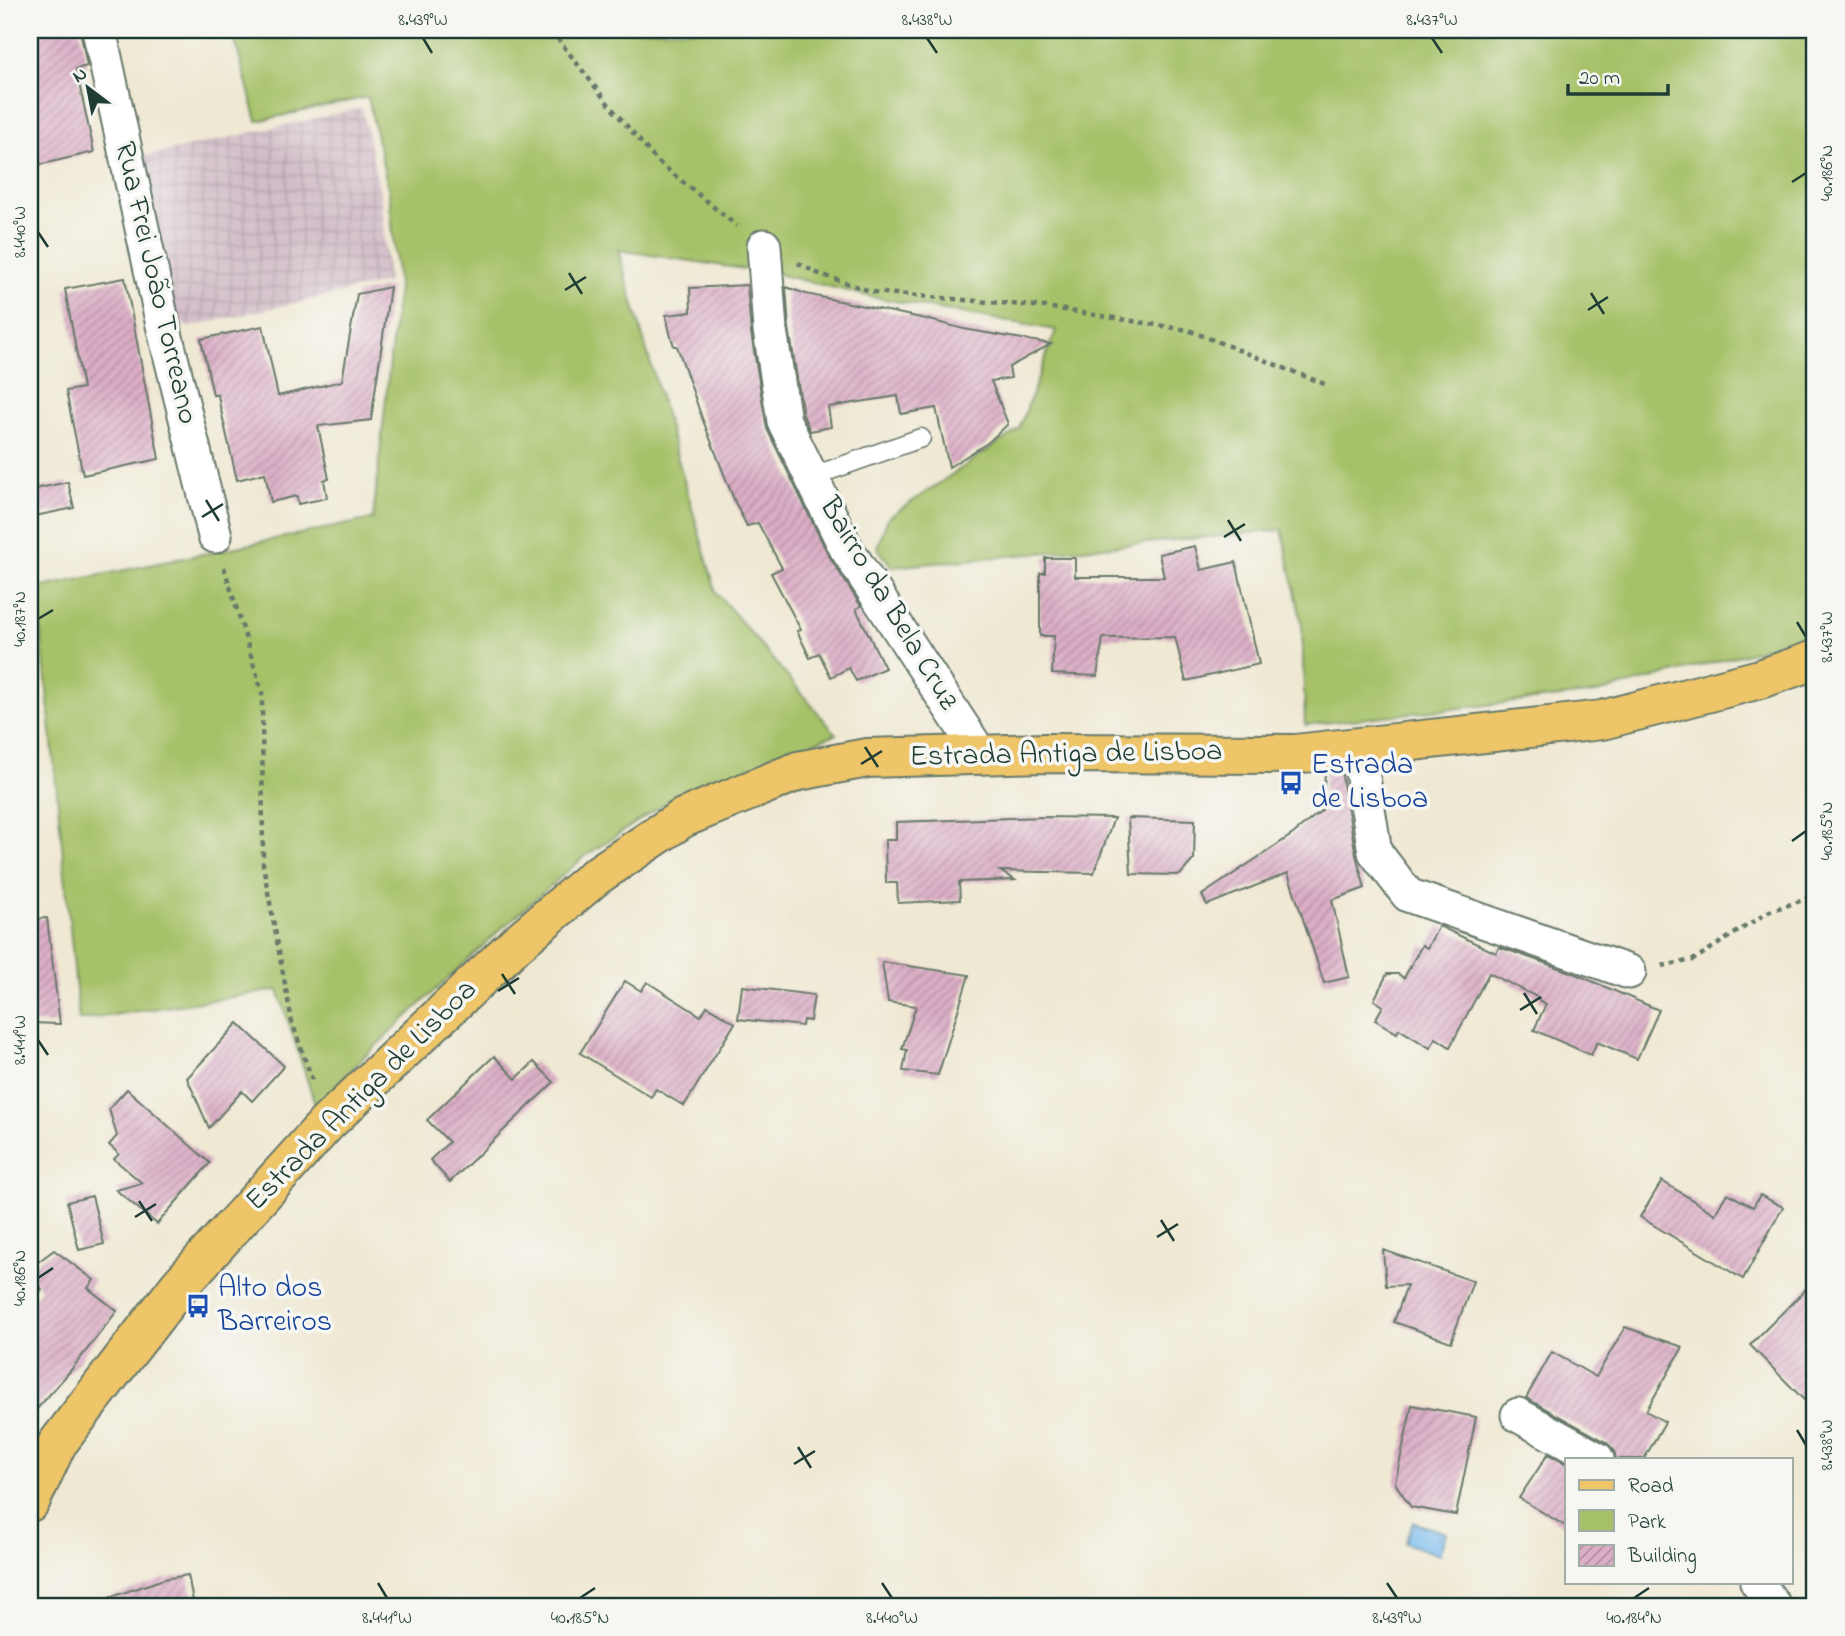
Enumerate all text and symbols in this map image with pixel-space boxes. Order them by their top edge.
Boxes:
text: 8.439°W [398,8,448,34]
text: 8.438°W [902,8,952,34]
text: 8.437°W [1406,8,1458,34]
north arrow [52,52,122,122]
scale bar [1568,52,1668,96]
text: N [68,61,93,91]
text: 20 m [1579,64,1620,94]
street label: Rua Frei João Torreano [101,137,209,429]
text: 40.186°N [1815,145,1841,201]
text: 8.440°W [8,206,34,258]
street label: Bairro da Bela Cruz [806,488,969,719]
text: 40.187°N [8,591,34,647]
text: 8.437°W [1815,611,1841,663]
street label: Estrada Antiga de Lisboa [909,730,1223,780]
place label: Estrada de Lisboa [1311,744,1428,822]
bus stop icon: Estrada de Lisboa [1277,769,1305,797]
text: 40.185°N [1815,802,1841,860]
street label: Estrada Antiga de Lisboa [236,970,488,1222]
text: 8.441°W [8,1015,34,1065]
text: 40.186°N [8,1250,34,1306]
place label: Alto dos Barreiros [217,1267,332,1345]
bus stop icon: Alto dos Barreiros [184,1292,212,1320]
text: 8.438°W [1815,1420,1841,1470]
legend [1565,1458,1792,1584]
text: Road [1628,1472,1674,1502]
text: Park [1628,1508,1667,1538]
text: Building [1627,1542,1697,1574]
text: 8.441°W [362,1606,412,1632]
text: 40.185°N [551,1606,609,1632]
text: 8.440°W [866,1606,918,1632]
text: 8.439°W [1372,1606,1422,1632]
text: 40.184°N [1606,1606,1662,1632]

